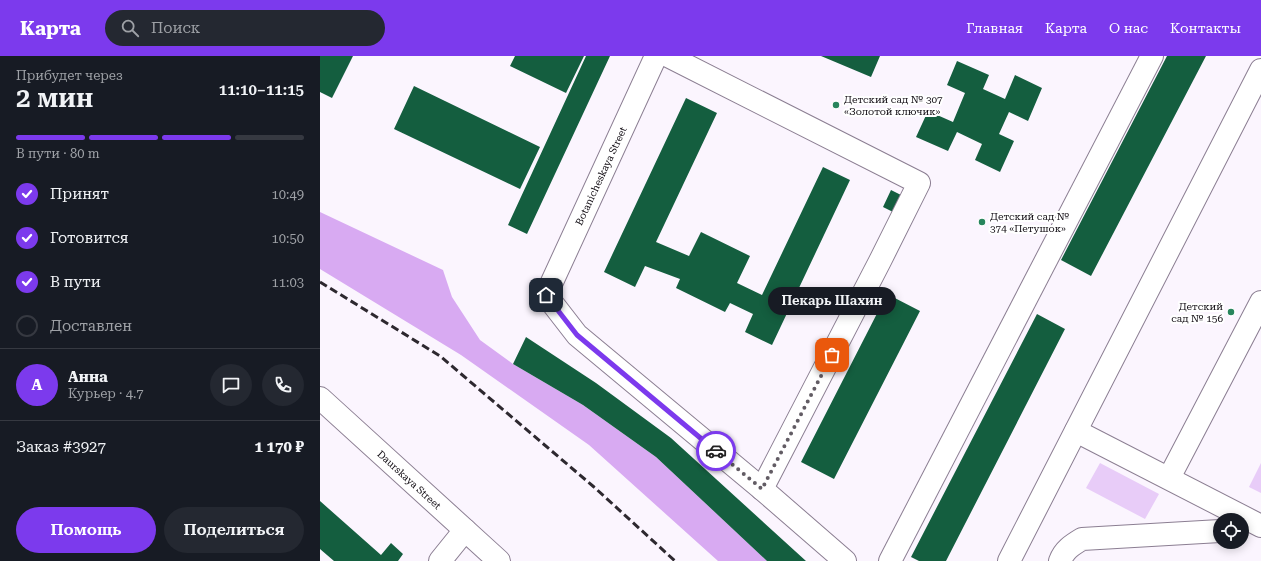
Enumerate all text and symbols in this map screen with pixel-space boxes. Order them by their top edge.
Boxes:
search box [105,10,385,46]
text: Карта [20,17,81,40]
icon: search [119,17,141,39]
text: Поиск [151,19,200,37]
text: Главная [966,20,1023,36]
text: Карта [1045,20,1087,36]
text: О нас [1109,20,1148,36]
text: Контакты [1170,20,1241,36]
text: Прибудет через [16,68,123,83]
text: 11:10–11:15 [219,81,304,99]
text: 2 мин [16,83,93,113]
place label: Детский сад № 307 «Золотой ключик» [844,94,943,117]
marker: Детский сад № 307 «Золотой ключик» [831,100,841,110]
street label: Botanicheskaya Street [573,125,629,227]
text: В пути · 80 m [16,146,100,161]
icon: check [16,183,38,205]
text: Принят [50,185,109,203]
text: 10:49 [272,187,304,202]
place label: Детский сад № 374 «Петушок» [990,211,1069,234]
marker: Детский сад № 374 «Петушок» [977,217,987,227]
icon: check [16,227,38,249]
text: Готовится [50,229,128,247]
text: 10:50 [272,231,304,246]
icon: check [16,271,38,293]
text: В пути [50,273,101,291]
text: 11:03 [272,275,304,290]
pin [529,278,563,312]
icon: home [535,284,557,306]
callout: Пекарь Шахин [768,287,896,315]
text: Пекарь Шахин [781,293,883,308]
place label: Детский сад № 156 [1171,301,1223,324]
marker: Детский сад № 156 [1226,307,1236,317]
text: Доставлен [50,317,132,335]
pin [815,338,849,372]
icon: bag [821,344,843,366]
button: chat [210,364,252,406]
button: phone [262,364,304,406]
text: Анна [68,368,108,386]
text: А [32,376,42,394]
text: Курьер · 4.7 [68,386,144,401]
courier [696,431,736,471]
text: Заказ #3927 [16,438,106,456]
text: 1 170 ₽ [254,438,304,456]
icon: car [705,440,727,462]
street label: Daurskaya Street [376,448,444,511]
button: Помощь [16,507,156,553]
button: Поделиться [164,507,304,553]
map controls [1213,513,1249,549]
button: locate [1213,513,1249,549]

